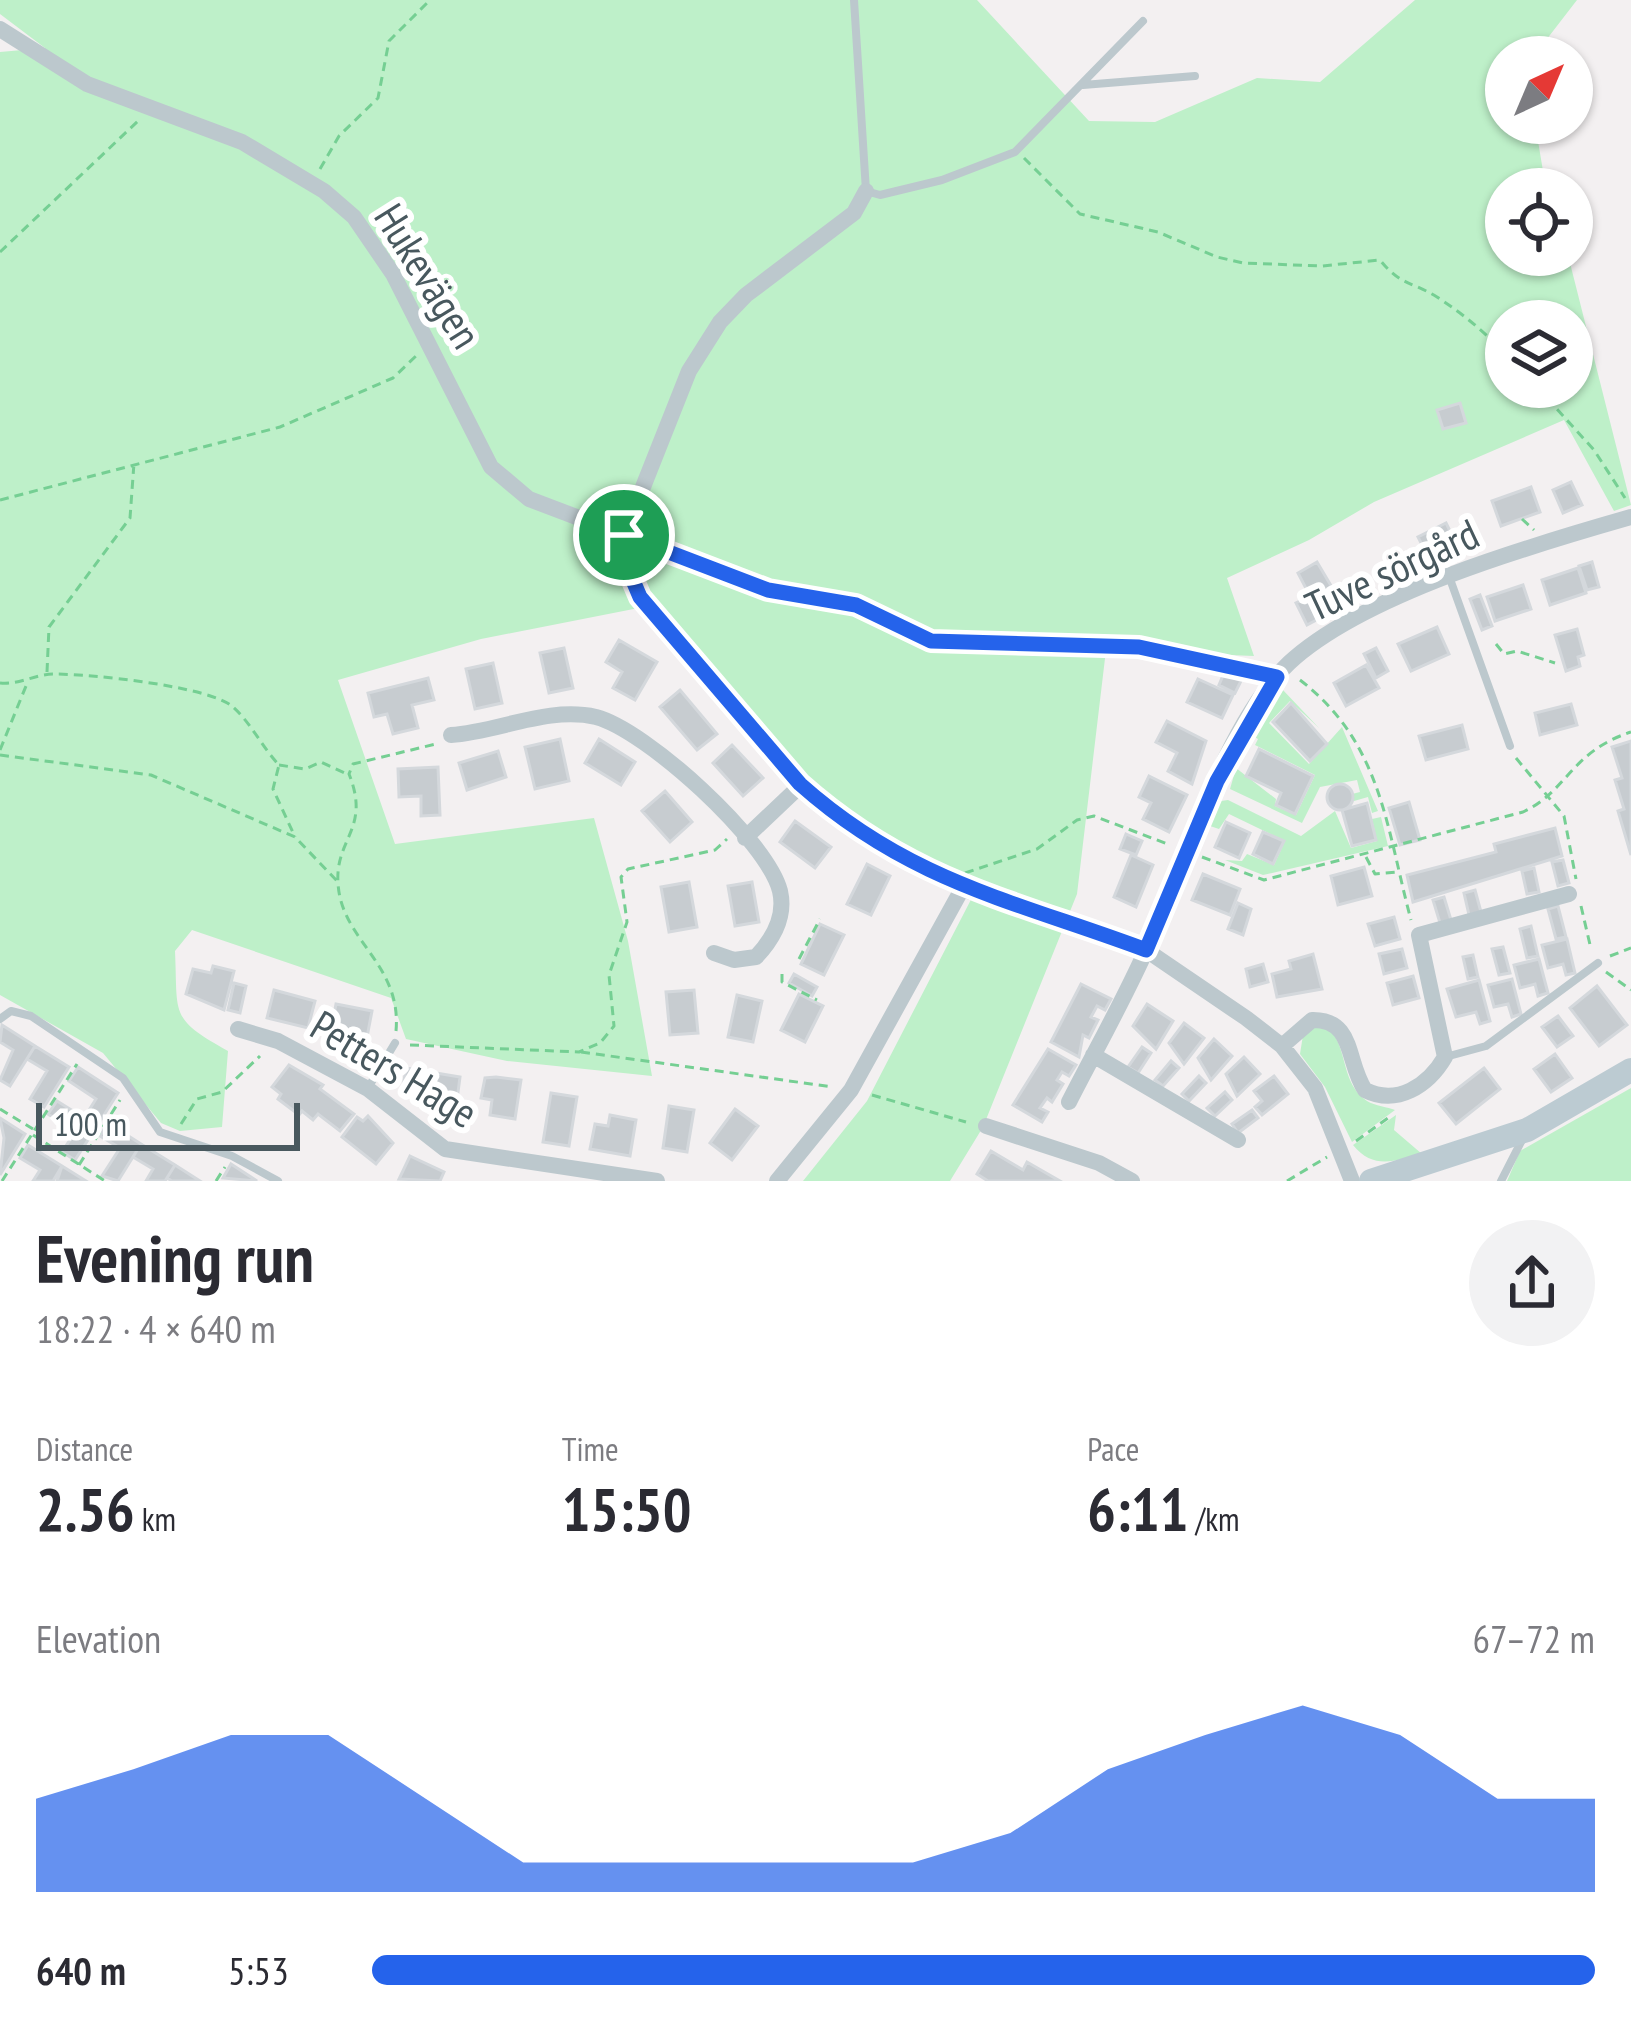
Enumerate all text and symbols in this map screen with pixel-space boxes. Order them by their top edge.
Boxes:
north arrow [1485,36,1593,144]
map controls [1485,36,1593,408]
button: locate [1485,168,1593,276]
street label: Hukevägen [363,193,494,358]
button: layers [1485,300,1593,408]
pin [573,484,675,586]
icon: arrive [591,502,657,568]
street label: Tuve sörgård [1297,506,1487,633]
street label: Petters Hage [301,997,488,1140]
scale bar [36,1097,300,1150]
text: 100 m [54,1102,127,1145]
text: Evening run [36,1215,314,1300]
button: share [1469,1220,1595,1346]
text: 18:22 · 4 × 640 m [36,1303,276,1354]
text: Distance [36,1427,133,1470]
text: Time [562,1427,619,1470]
text: Pace [1087,1427,1139,1470]
text: 2.56 [36,1470,135,1548]
text: 15:50 [562,1470,691,1548]
text: 6:11 [1087,1470,1188,1548]
text: km [135,1497,176,1540]
text: /km [1188,1497,1239,1540]
text: Elevation [36,1613,161,1664]
text: 67–72 m [1472,1613,1595,1664]
text: 640 m [36,1945,126,1996]
text: 5:53 [228,1945,289,1996]

